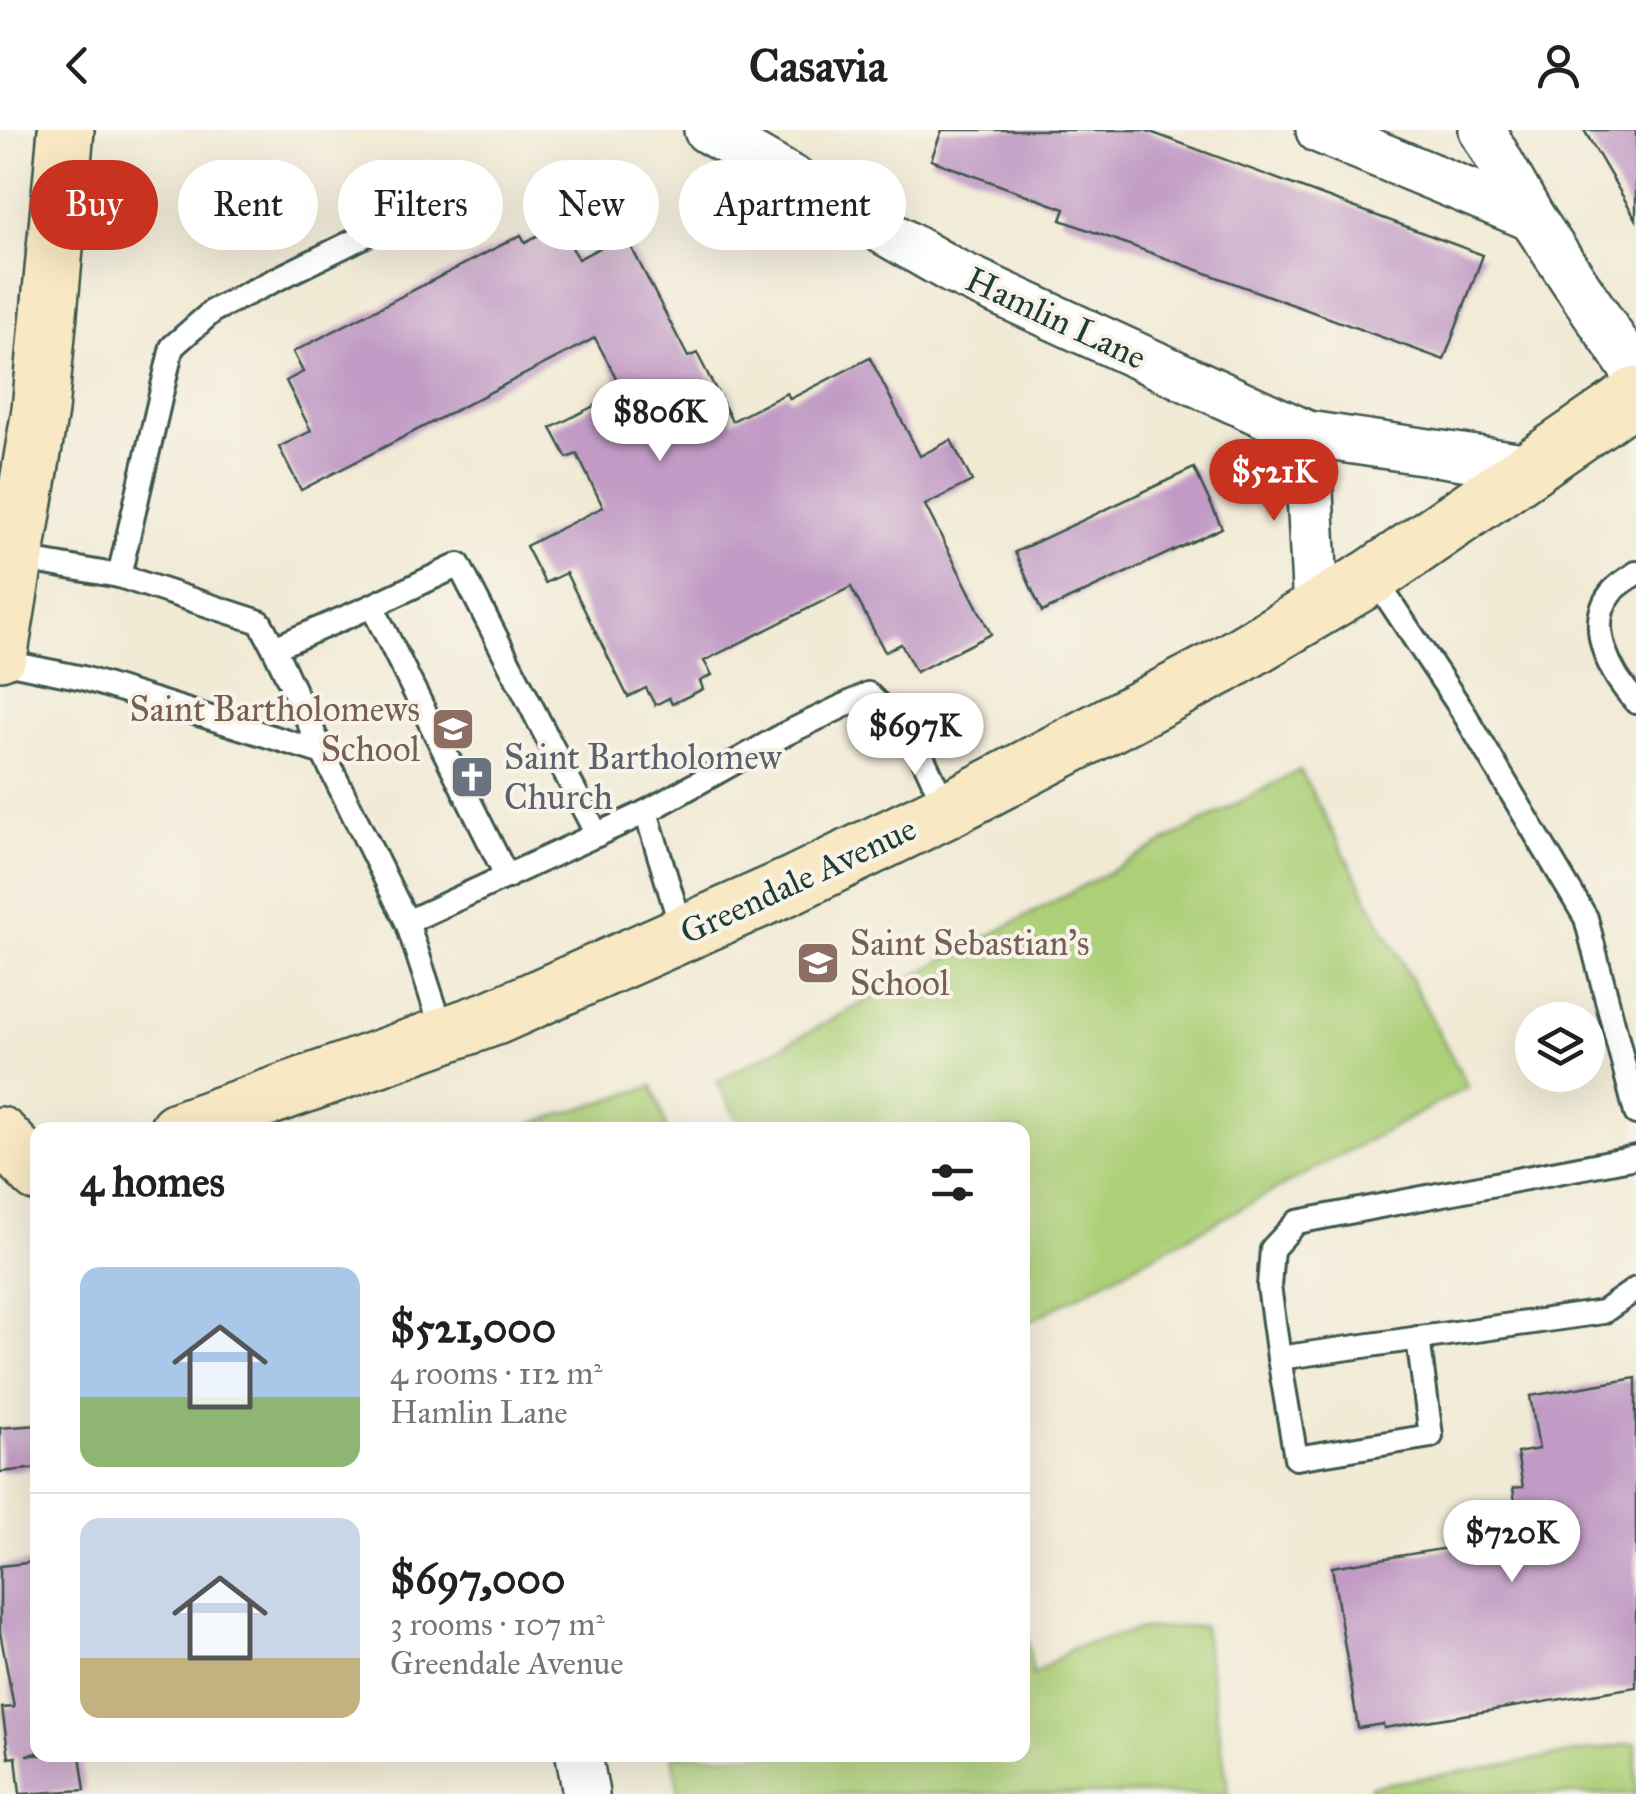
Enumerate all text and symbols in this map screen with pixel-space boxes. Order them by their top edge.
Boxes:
icon: back [50,38,105,93]
text: Casavia [749,38,887,93]
icon: person [1531,38,1586,93]
chip: Buy [30,160,158,250]
chip: Rent [178,160,318,250]
chip: Filters [338,160,503,250]
chip: New [523,160,659,250]
chip: Apartment [679,160,906,250]
street label: Hamlin Lane [959,258,1153,379]
pin: $806K [590,379,730,464]
text: $806K [613,392,707,431]
pin: $521K [1204,439,1344,524]
text: $521K [1231,452,1317,491]
place label: Saint Bartholomews School [130,688,421,771]
pin: $697K [845,693,985,778]
school or university icon: Saint Bartholomews School [430,706,476,752]
text: $697K [869,706,961,745]
place label: Saint Bartholomew Church [504,736,783,819]
church icon: Saint Bartholomew Church [449,754,495,800]
street label: Greendale Avenue [673,807,923,954]
place label: Saint Sebastian's School [850,922,1089,1005]
school or university icon: Saint Sebastian's School [795,940,841,986]
map controls [1515,1002,1605,1092]
button: layers [1515,1002,1605,1092]
icon: filters [925,1155,980,1210]
text: 4 homes [80,1156,225,1208]
text: $521,000 [390,1302,556,1354]
icon: home [160,1307,280,1427]
text: 4 rooms · 112 m² [390,1354,603,1393]
text: Hamlin Lane [390,1393,568,1432]
pin: $720K [1442,1500,1582,1585]
text: $720K [1465,1513,1559,1552]
text: $697,000 [390,1553,565,1605]
icon: home [160,1558,280,1678]
text: 3 rooms · 107 m² [390,1605,605,1644]
text: Greendale Avenue [390,1644,624,1683]

